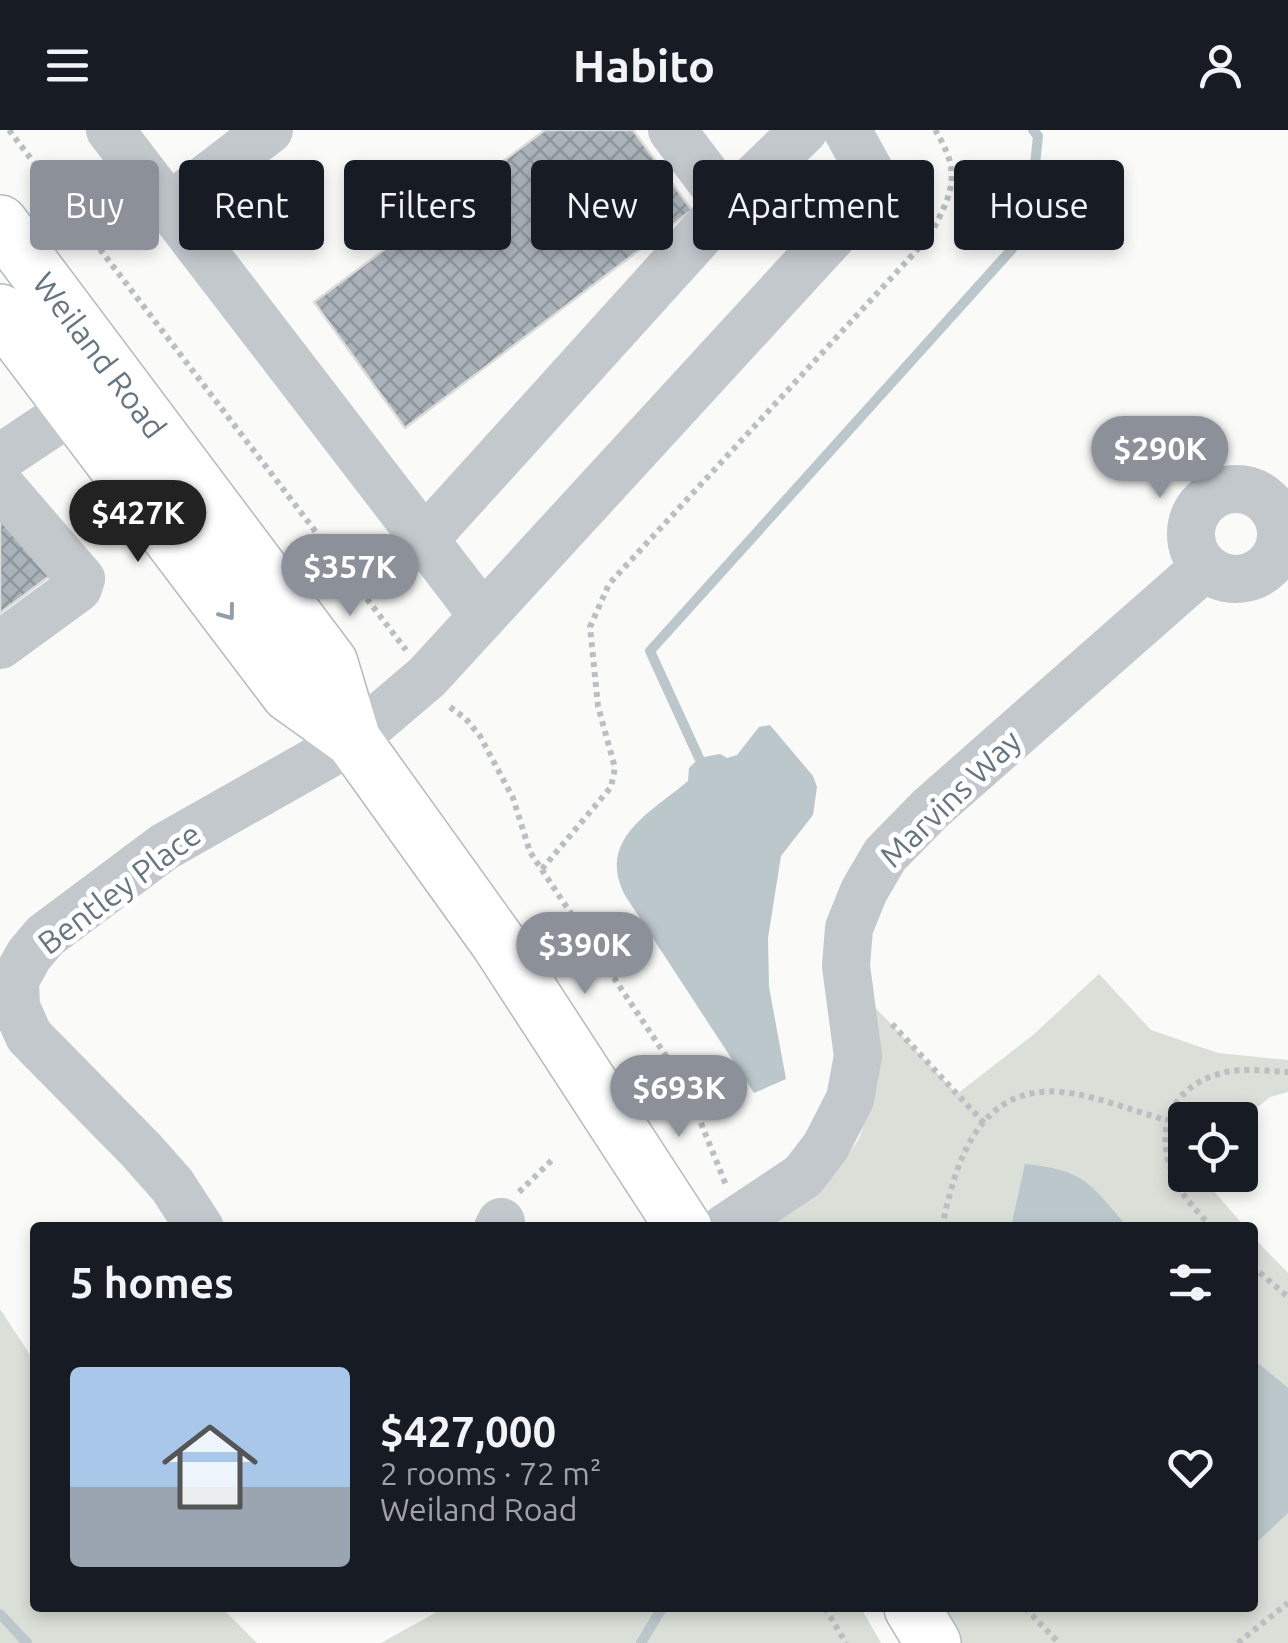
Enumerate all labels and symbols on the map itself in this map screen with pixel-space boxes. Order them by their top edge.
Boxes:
street label: Weiland Road [26,265,174,445]
pin: $290K [1090,416,1230,501]
pin: $427K [68,480,208,565]
pin: $357K [280,534,420,619]
one-way arrow [216,602,233,620]
street label: Marvins Way [872,722,1028,874]
street label: Bentley Place [31,815,207,961]
pin: $390K [515,912,655,997]
pin: $693K [609,1055,749,1140]

